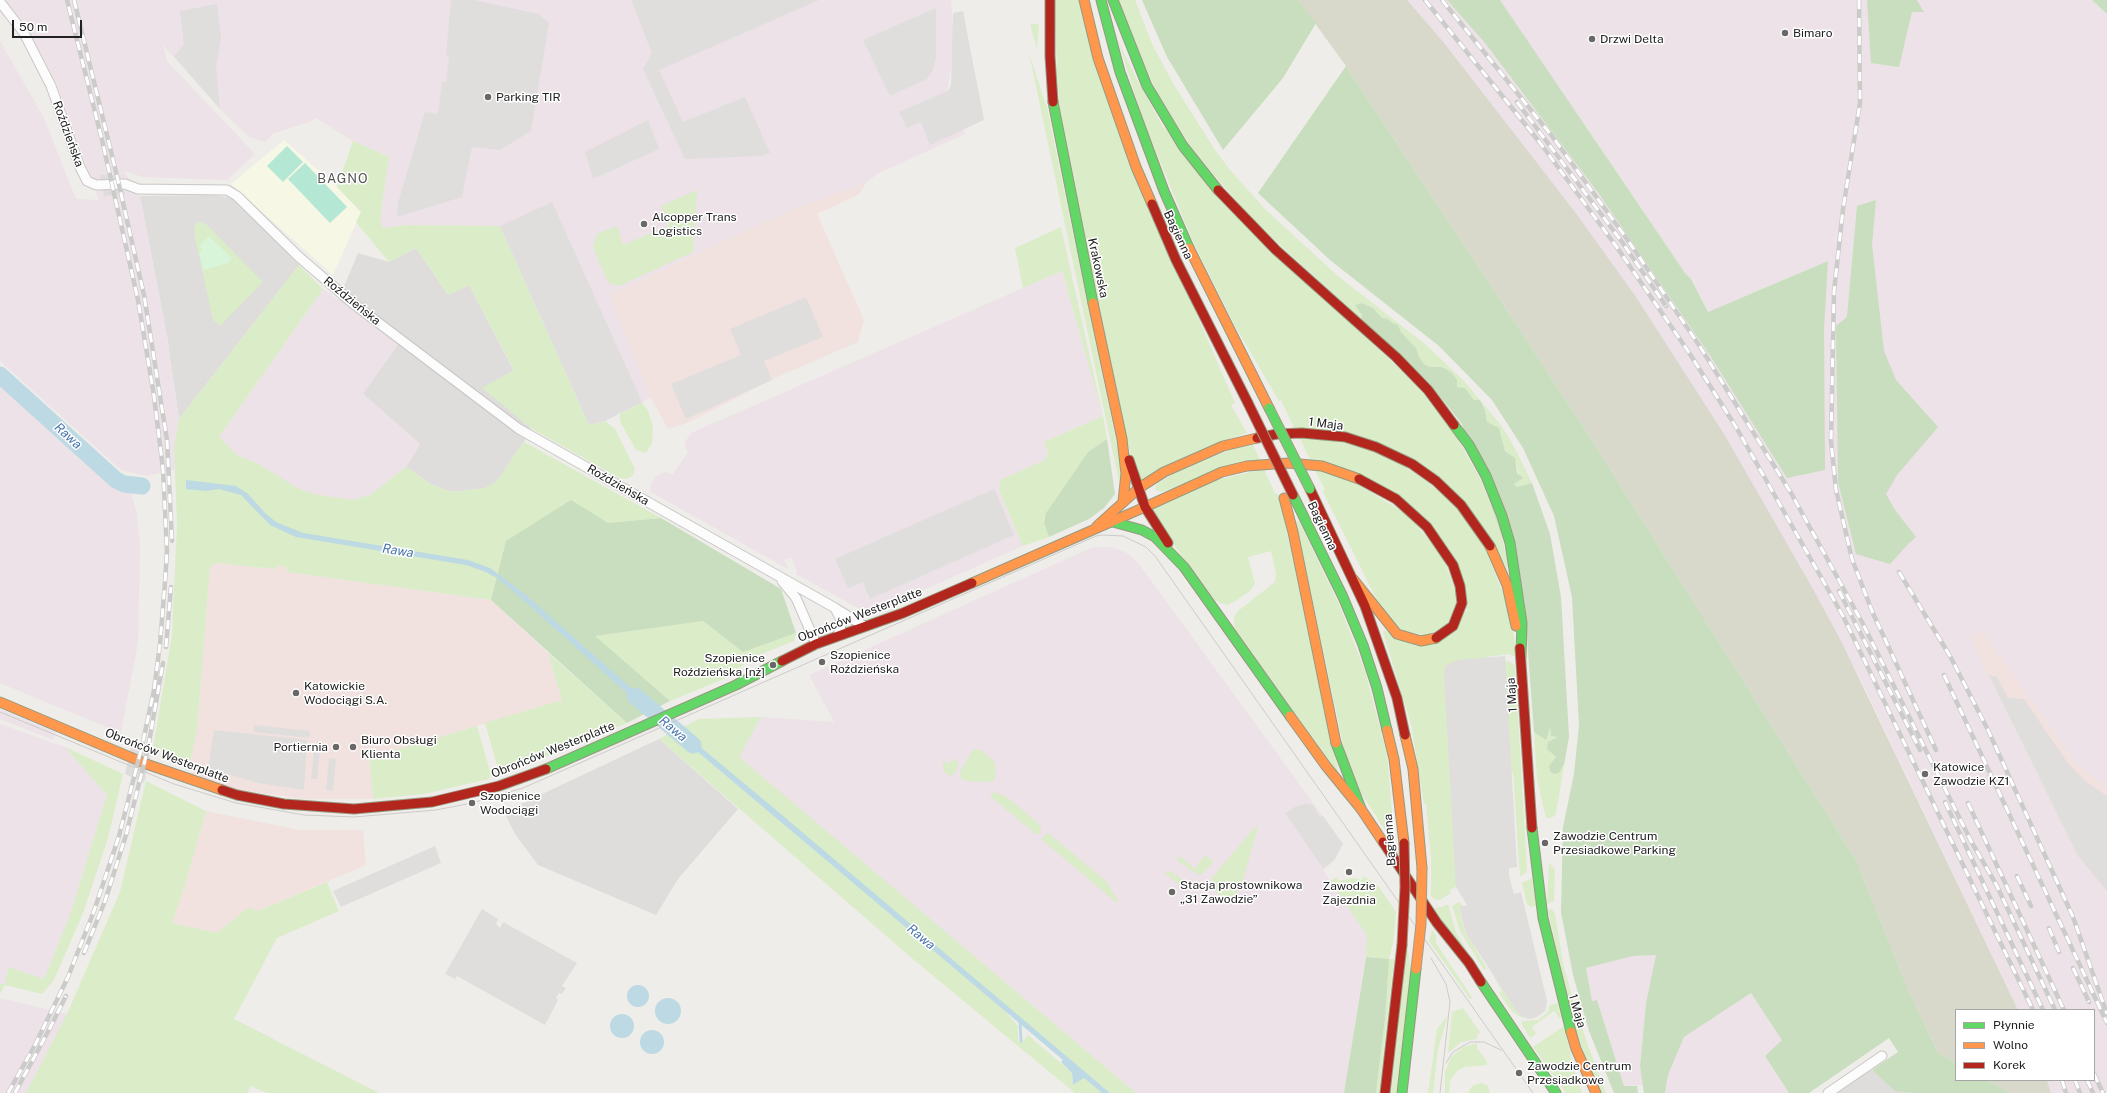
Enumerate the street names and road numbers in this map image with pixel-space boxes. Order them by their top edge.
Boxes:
street label: Roździeńska [49,99,87,169]
street label: Bagienna [1160,208,1196,262]
street label: Krakowska [1085,237,1111,299]
street label: Roździeńska [321,274,383,328]
street label: 1 Maja [1308,415,1344,433]
street label: Roździeńska [584,461,652,509]
street label: Bagienna [1304,499,1340,553]
street label: Obrońców Westerplatte [796,585,924,645]
street label: 1 Maja [1504,677,1520,713]
street label: Obrońców Westerplatte [489,719,617,781]
street label: Obrońców Westerplatte [103,726,231,786]
street label: Bagienna [1381,813,1399,867]
street label: 1 Maja [1565,992,1589,1030]

